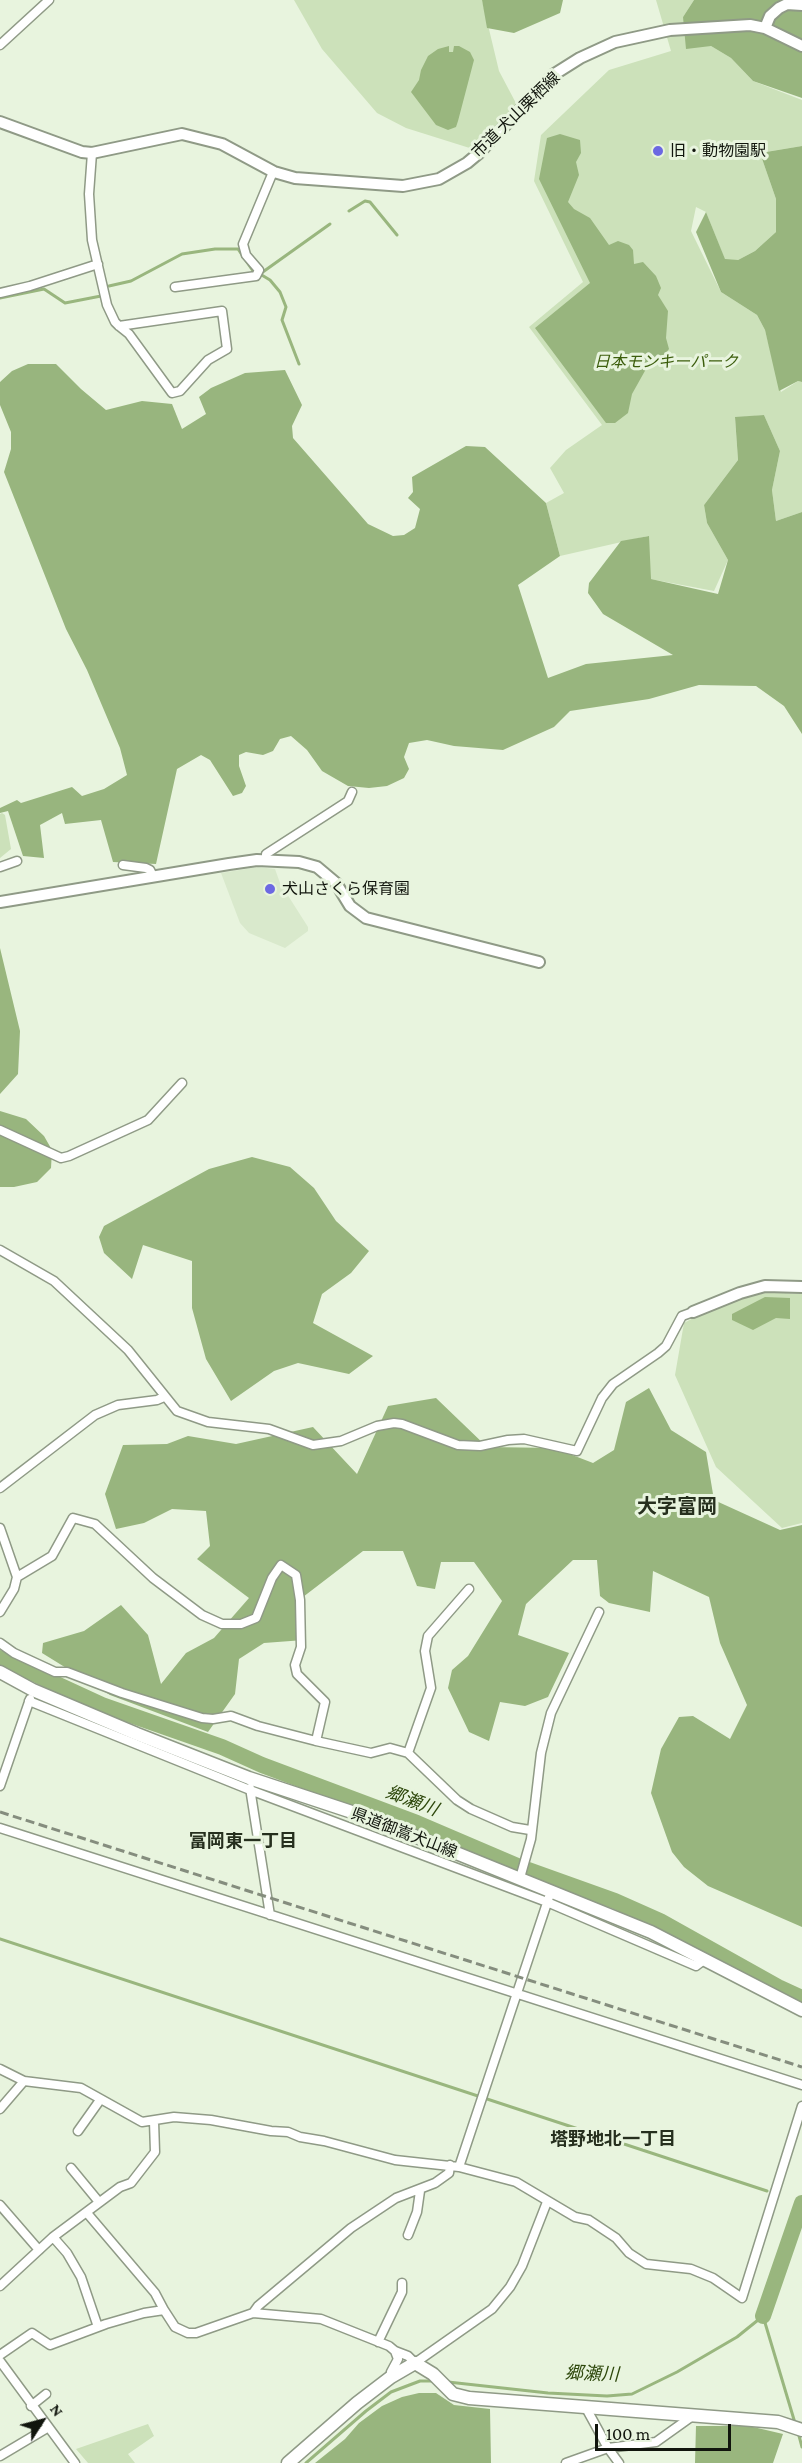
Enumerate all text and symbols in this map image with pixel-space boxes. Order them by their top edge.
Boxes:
street label: 市道 犬山栗栖線 [468,68,564,162]
place label: 旧・動物園駅 [670,141,766,161]
marker: 旧・動物園駅 [651,144,665,158]
park label: 日本モンキーパーク [594,352,738,372]
place label: 犬山さくら保育園 [282,879,410,899]
marker: 犬山さくら保育園 [263,882,277,896]
district label: 大字富岡 [637,1495,717,1519]
water label: 郷瀬川 [383,1781,441,1821]
street label: 県道御嵩犬山線 [348,1804,460,1862]
district label: 富岡東一丁目 [189,1830,297,1852]
district label: 塔野地北一丁目 [550,2128,676,2150]
water label: 郷瀬川 [565,2362,619,2386]
north arrow [12,2391,72,2451]
text: N [47,2401,67,2420]
scale bar [598,2412,734,2450]
text: 100 m [606,2424,650,2444]

